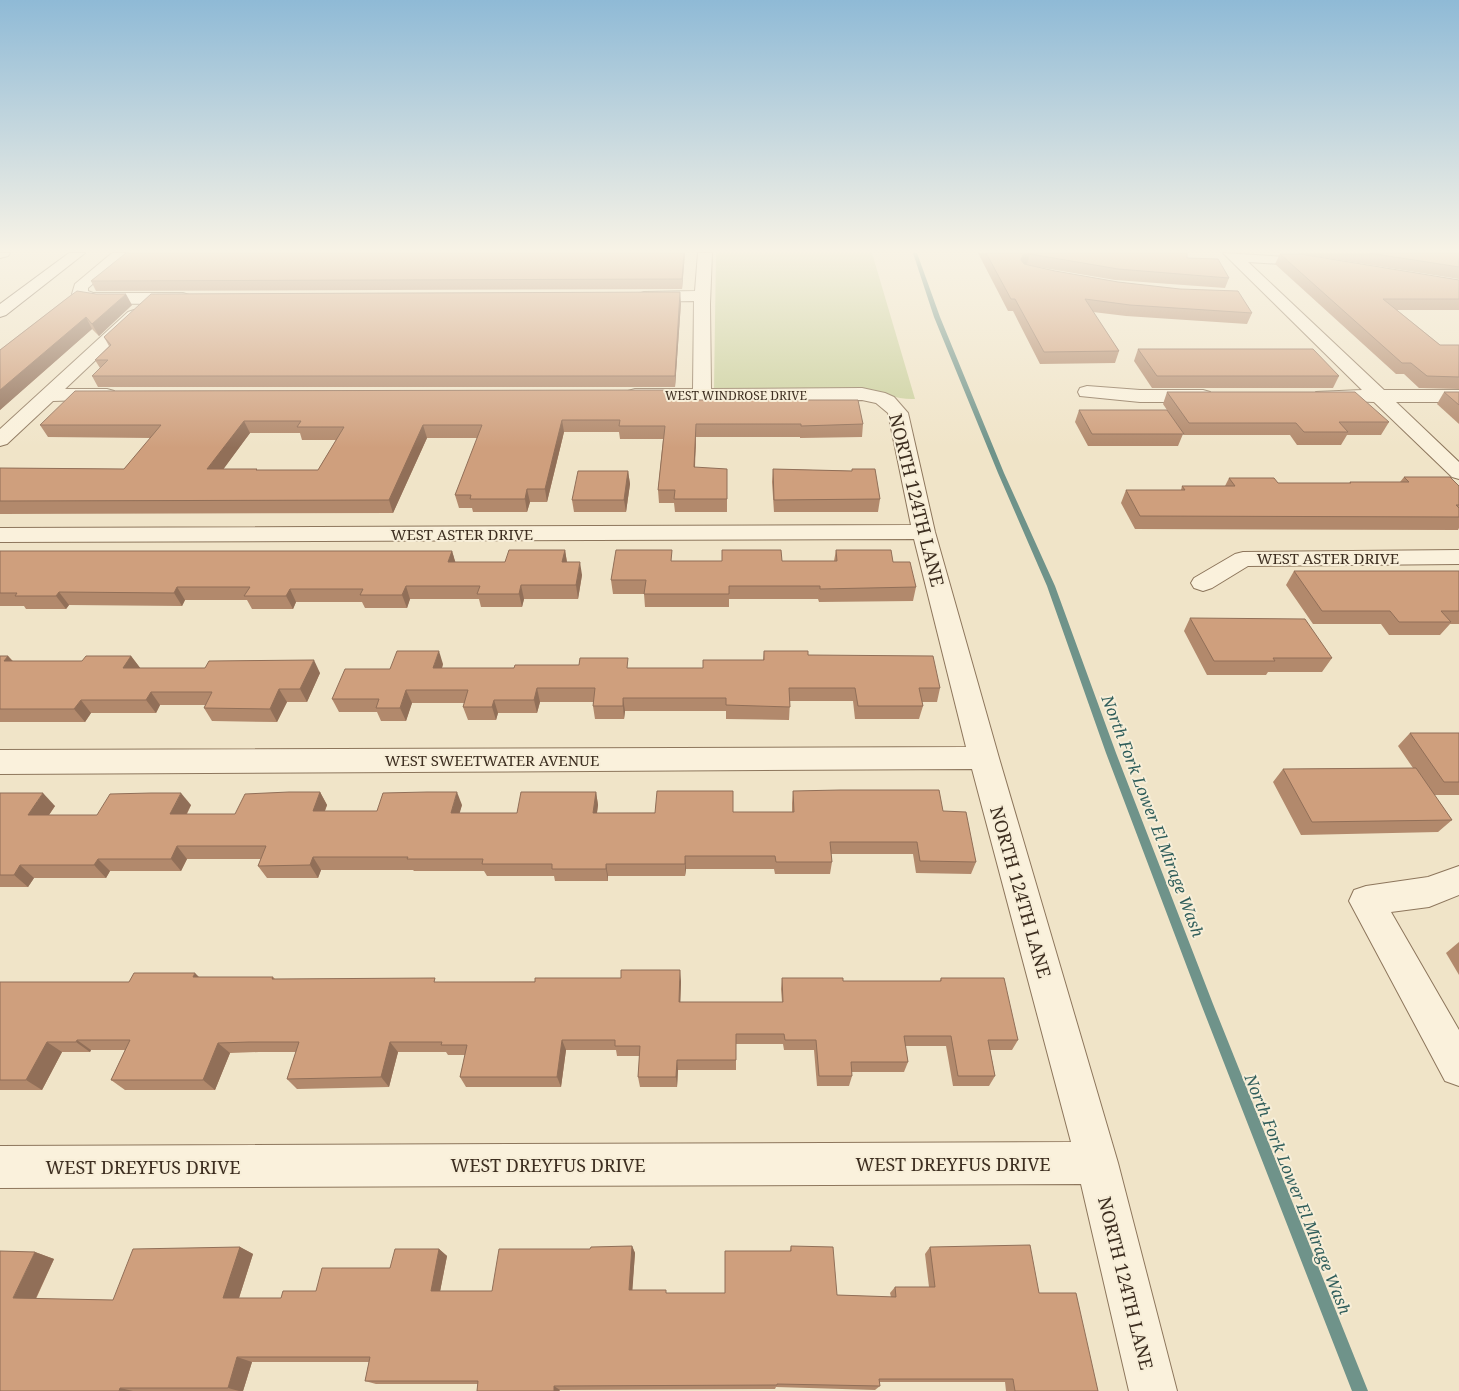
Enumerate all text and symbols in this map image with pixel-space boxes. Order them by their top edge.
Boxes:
street label: WEST WINDROSE DRIVE [665,387,807,404]
street label: NORTH 124TH LANE [884,411,950,589]
street label: WEST ASTER DRIVE [391,524,533,544]
street label: WEST ASTER DRIVE [1257,548,1399,568]
water label: North Fork Lower El Mirage Wash [1096,691,1210,941]
street label: WEST SWEETWATER AVENUE [385,750,599,770]
street label: NORTH 124TH LANE [985,803,1057,981]
water label: North Fork Lower El Mirage Wash [1239,1070,1357,1318]
street label: WEST DREYFUS DRIVE [855,1152,1051,1176]
street label: WEST DREYFUS DRIVE [450,1153,646,1177]
street label: WEST DREYFUS DRIVE [45,1155,241,1179]
street label: NORTH 124TH LANE [1093,1194,1159,1372]

